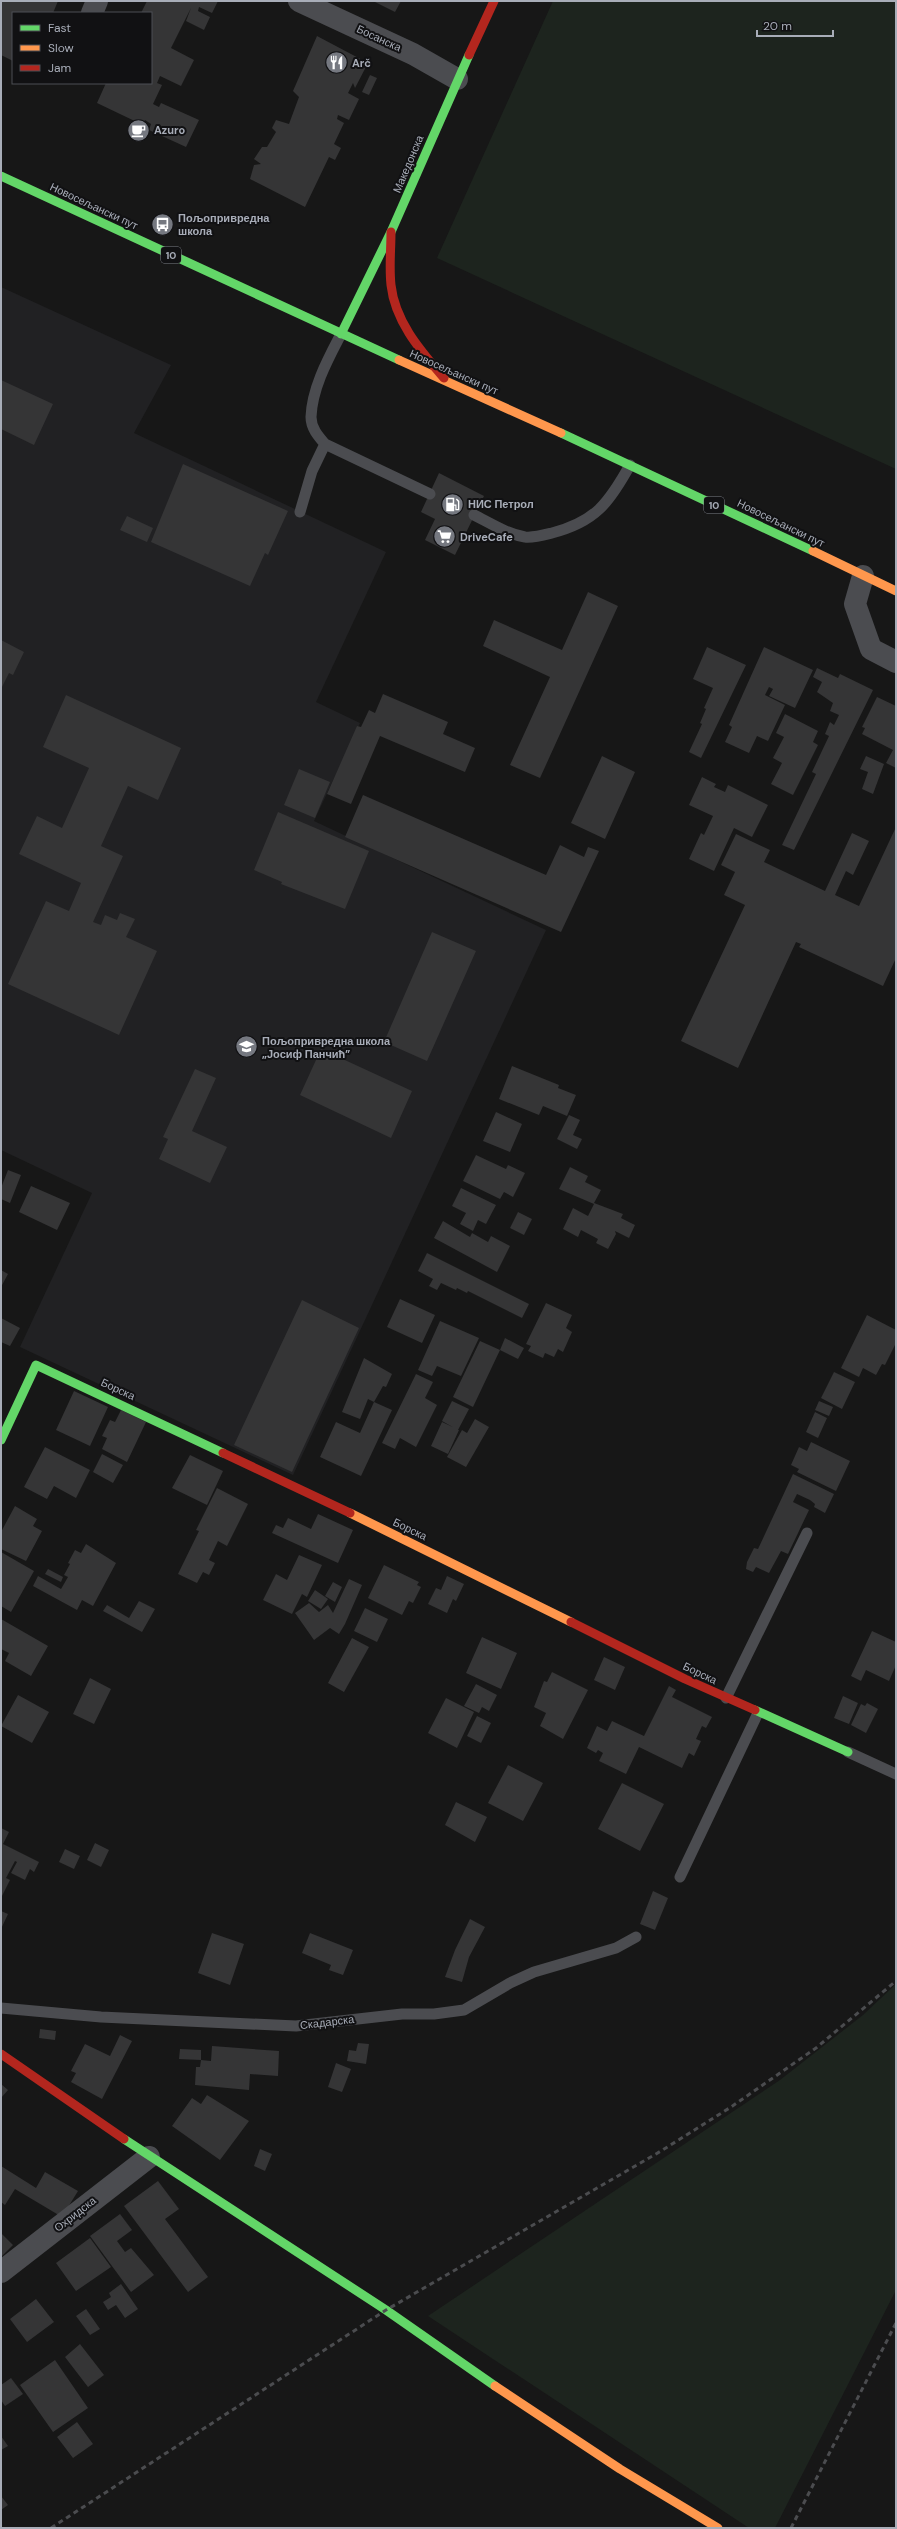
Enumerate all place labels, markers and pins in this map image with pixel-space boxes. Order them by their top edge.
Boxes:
restaurant icon: Arč [324,50,350,76]
place label: Arč [352,56,371,70]
cafe icon: Azuro [125,117,151,143]
place label: Azuro [154,123,185,137]
bus stop icon: Пољопривредна школа [149,211,175,237]
place label: Пољопривредна школа [178,211,270,238]
fuel station icon: НИС Петрол [439,491,465,517]
place label: НИС Петрол [468,497,534,511]
supermarket icon: DriveCafe [431,524,457,550]
place label: DriveCafe [460,530,513,544]
school or university icon: Пољопривредна школа „Јосиф Панчић” [233,1034,259,1060]
place label: Пољопривредна школа „Јосиф Панчић” [262,1034,391,1061]

